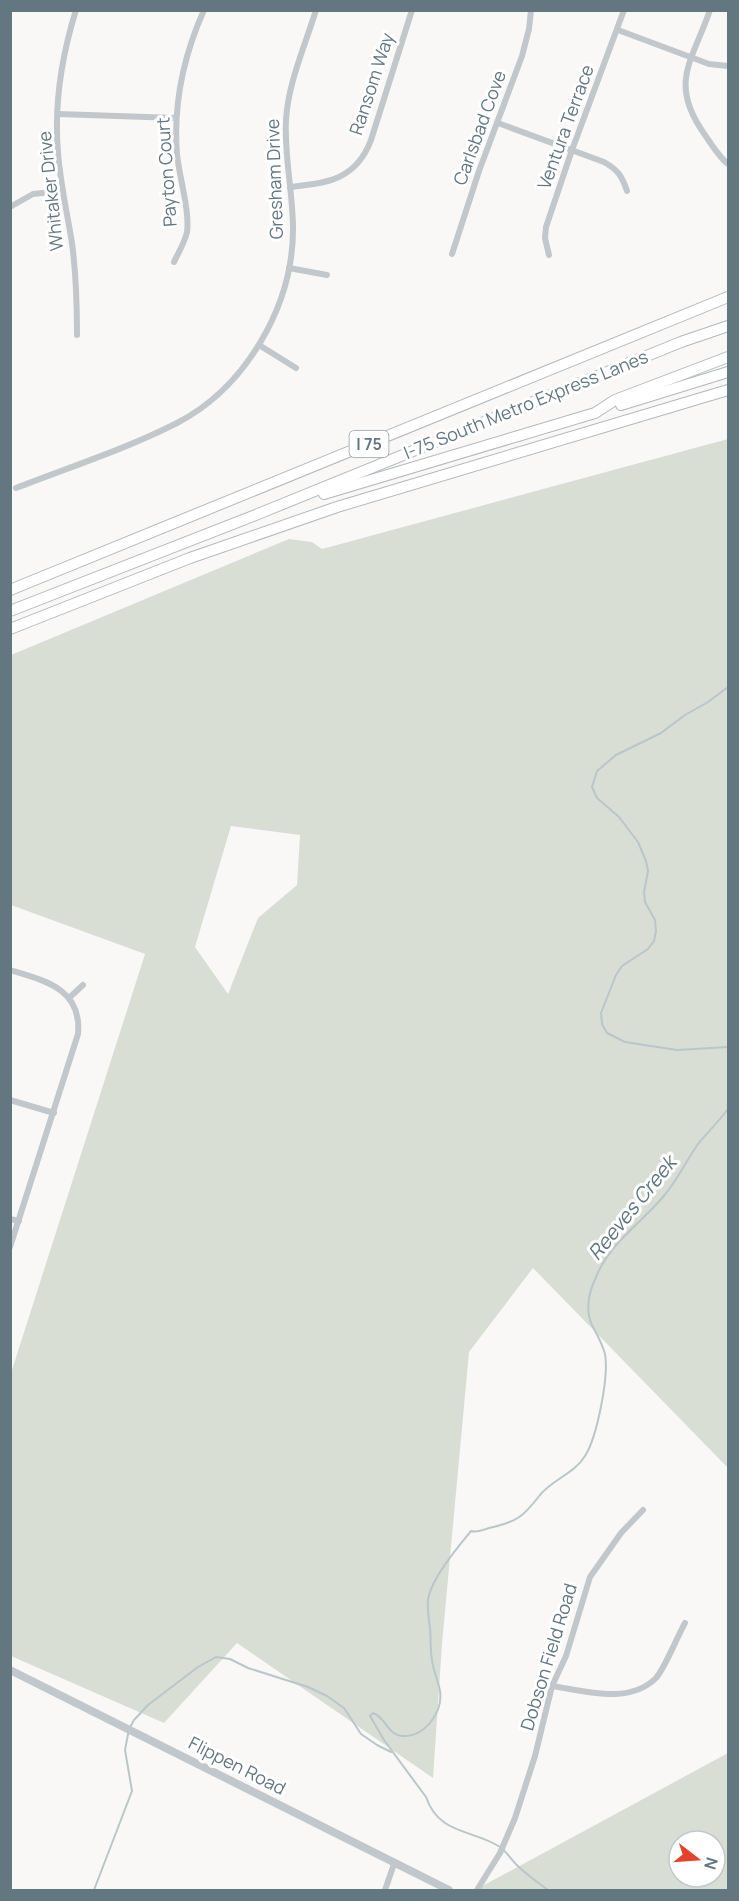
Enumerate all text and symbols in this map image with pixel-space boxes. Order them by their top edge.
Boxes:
street label: Ransom Way [343,29,399,138]
street label: Ventura Terrace [531,61,599,192]
street label: Carlsbad Cove [447,67,511,188]
street label: Payton Court [150,116,182,228]
street label: Gresham Drive [260,118,288,240]
street label: Whitaker Drive [32,130,68,252]
street label: I-75 South Metro Express Lanes [400,344,651,464]
road number: I 75 [350,431,388,457]
water label: Reeves Creek [581,1148,684,1265]
street label: Dobson Field Road [514,1580,582,1733]
street label: Flippen Road [185,1730,290,1800]
north arrow [667,1829,727,1889]
text: N [699,1855,724,1872]

